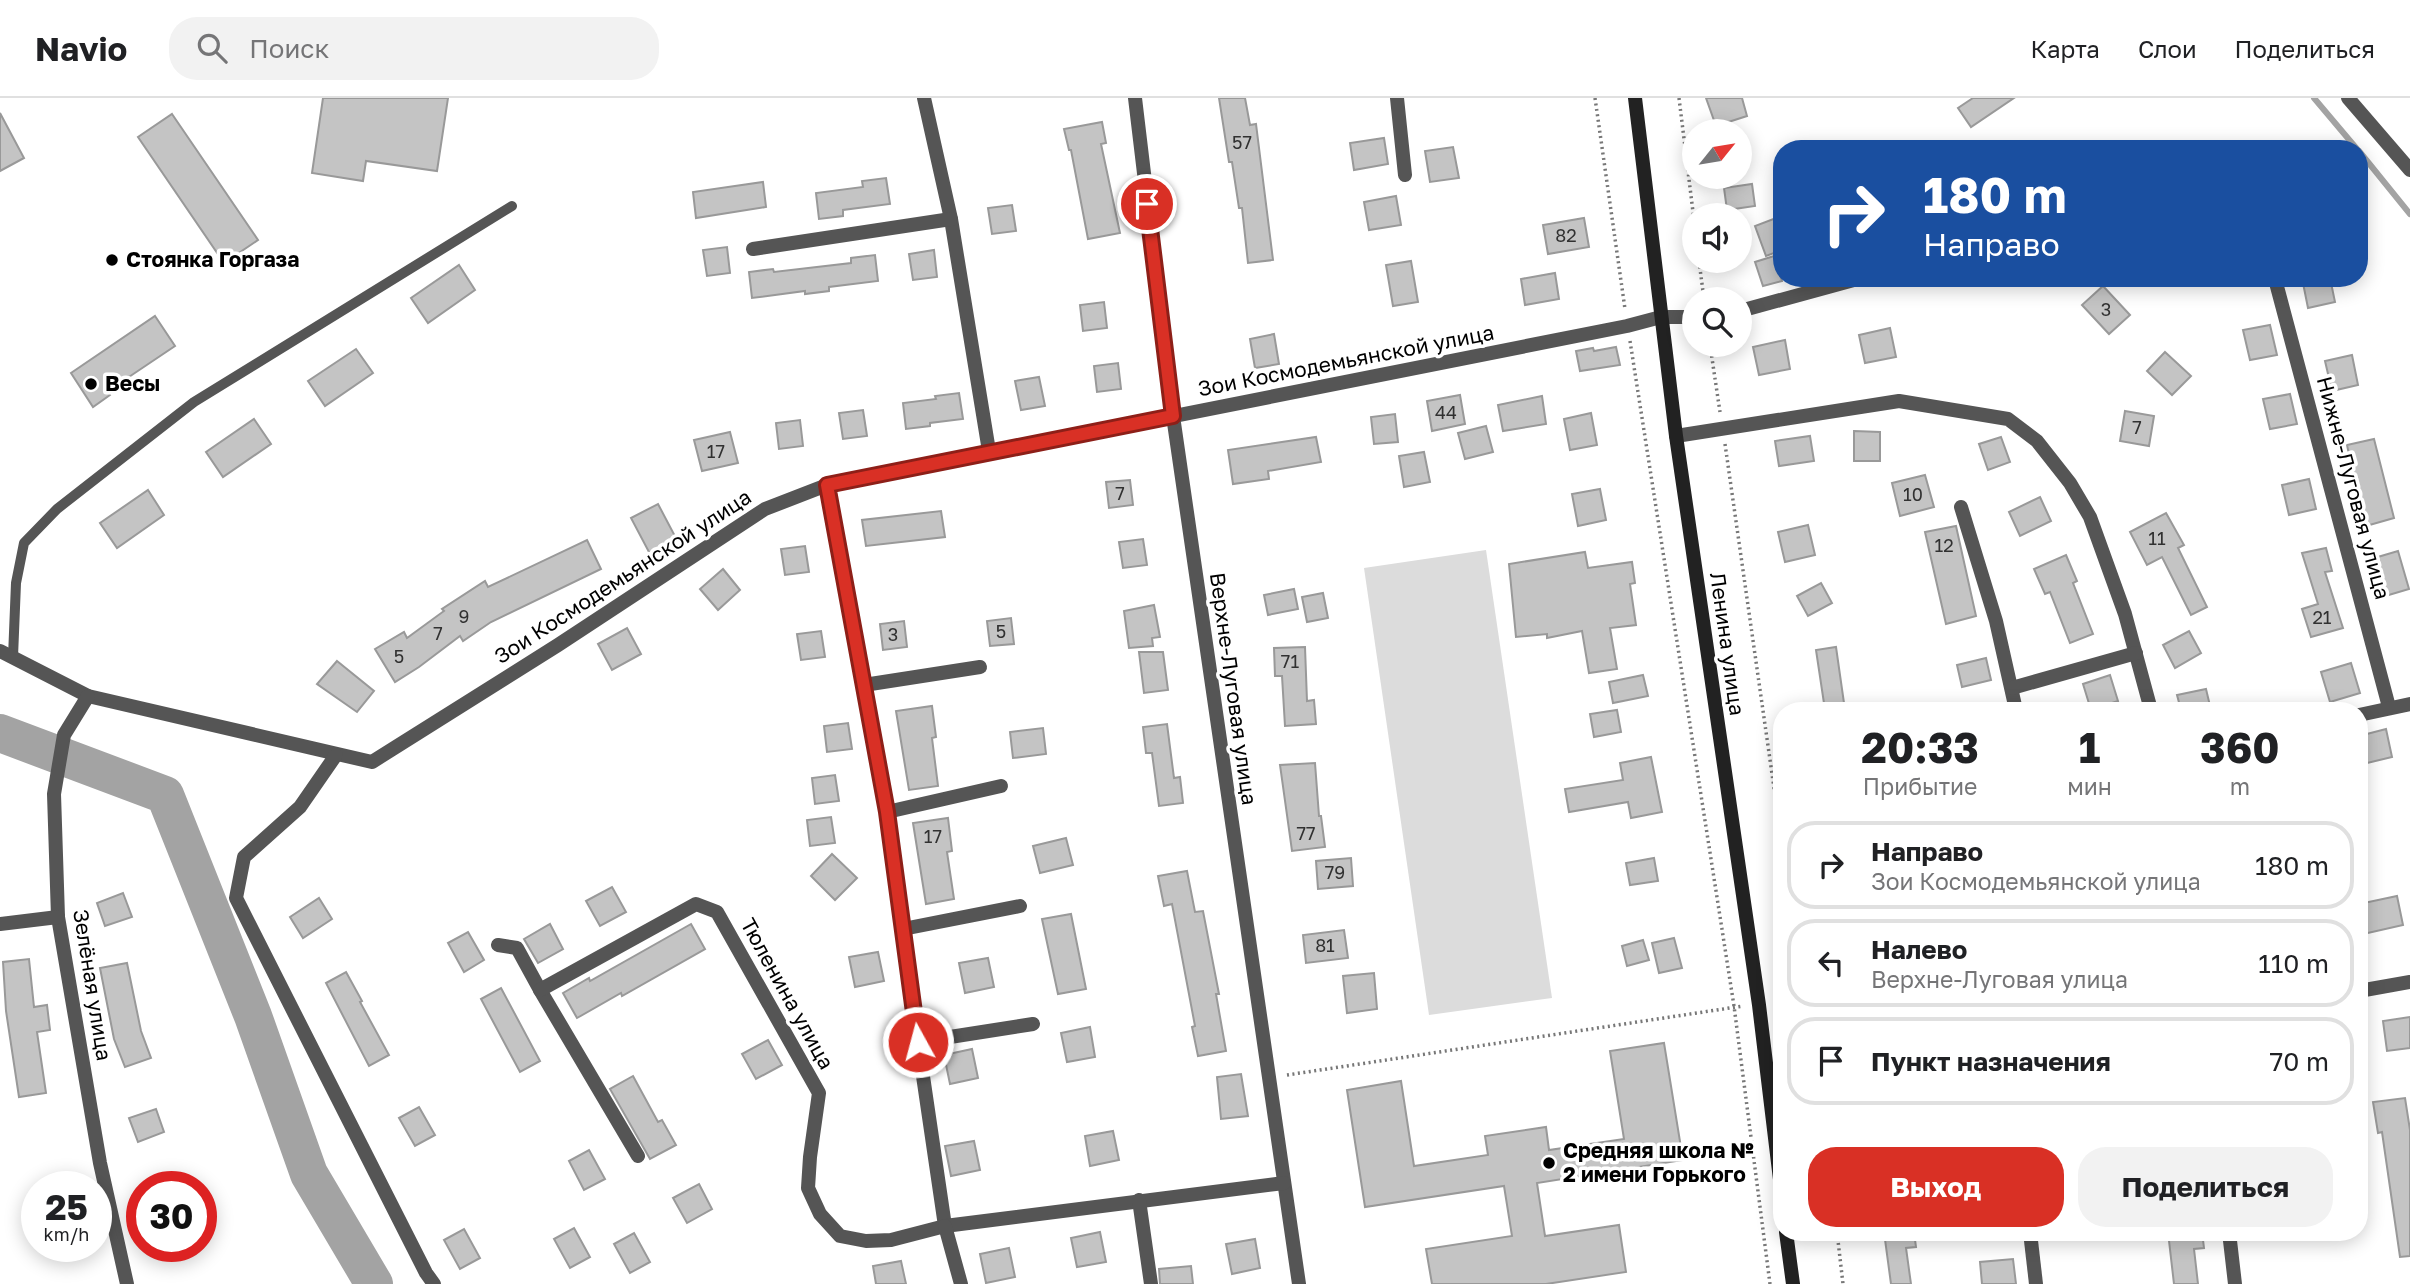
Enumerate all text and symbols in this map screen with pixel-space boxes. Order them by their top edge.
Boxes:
search box [169,17,659,80]
text: Navio [35,29,127,68]
icon: search [193,29,231,67]
text: Поиск [249,33,329,64]
text: Карта [2030,34,2100,63]
text: Слои [2138,34,2197,63]
text: Поделиться [2235,34,2375,63]
north arrow [1682,119,1752,189]
map controls [1682,119,1752,357]
house number: 57 [1232,131,1252,153]
text: 180 m [1923,165,2067,224]
icon: right [1808,168,1899,259]
pin [1117,174,1177,234]
icon: arrive [1128,185,1166,223]
button: sound [1682,203,1752,273]
house number: 82 [1555,224,1577,246]
text: Направо [1923,225,2060,263]
place label: Стоянка Горгаза [126,246,299,272]
marker: Стоянка Горгаза [104,252,120,268]
button: search [1682,287,1752,357]
house number: 3 [2101,298,2111,320]
street label: Зои Космодемьянской улица [1196,319,1496,402]
place label: Весы [105,370,160,396]
street label: Нижне-Луговая улица [2312,373,2396,602]
marker: Весы [83,376,99,392]
house number: 44 [1435,401,1457,423]
house number: 7 [2132,416,2142,438]
house number: 17 [707,440,725,462]
house number: 7 [1115,482,1125,504]
street label: Зои Космодемьянской улица [489,483,756,669]
house number: 10 [1903,483,1923,505]
house number: 11 [2148,527,2166,549]
house number: 12 [1934,534,1954,556]
street label: Верхне-Луговая улица [1205,571,1263,807]
street label: Ленина улица [1705,571,1751,717]
house number: 9 [459,605,469,627]
house number: 21 [2312,606,2332,628]
house number: 5 [996,620,1006,642]
house number: 7 [433,622,443,644]
house number: 3 [888,623,898,645]
house number: 5 [394,645,404,667]
house number: 71 [1281,650,1299,672]
text: 20:33 [1861,722,1979,772]
text: 1 [2079,722,2100,772]
text: 360 [2200,722,2280,772]
text: Прибытие [1863,772,1977,800]
text: мин [2067,772,2112,800]
text: m [2230,772,2250,800]
house number: 77 [1296,822,1316,844]
house number: 17 [924,825,942,847]
text: Направо [1871,836,1983,867]
icon: right [1812,846,1850,884]
text: 180 m [2255,850,2329,881]
house number: 79 [1325,861,1345,883]
text: Зои Космодемьянской улица [1871,867,2201,895]
street label: Зелёная улица [68,907,118,1063]
street label: Тюленина улица [736,913,840,1074]
house number: 81 [1315,934,1335,956]
text: Налево [1871,934,1967,965]
icon: left [1812,944,1850,982]
text: 110 m [2258,948,2329,979]
text: Верхне-Луговая улица [1871,965,2128,993]
position arrow [881,1005,955,1079]
icon: arrive [1812,1042,1850,1080]
text: Пункт назначения [1871,1046,2111,1077]
text: 70 m [2270,1046,2329,1077]
place label: Средняя школа № 2 имени Горького [1563,1137,1754,1187]
button: Выход [1808,1147,2064,1227]
button: Поделиться [2078,1147,2333,1227]
marker: Средняя школа № 2 имени Горького [1541,1155,1557,1171]
speed limit sign: 30 [126,1171,217,1262]
text: 25 [45,1186,88,1228]
text: km/h [44,1223,89,1245]

